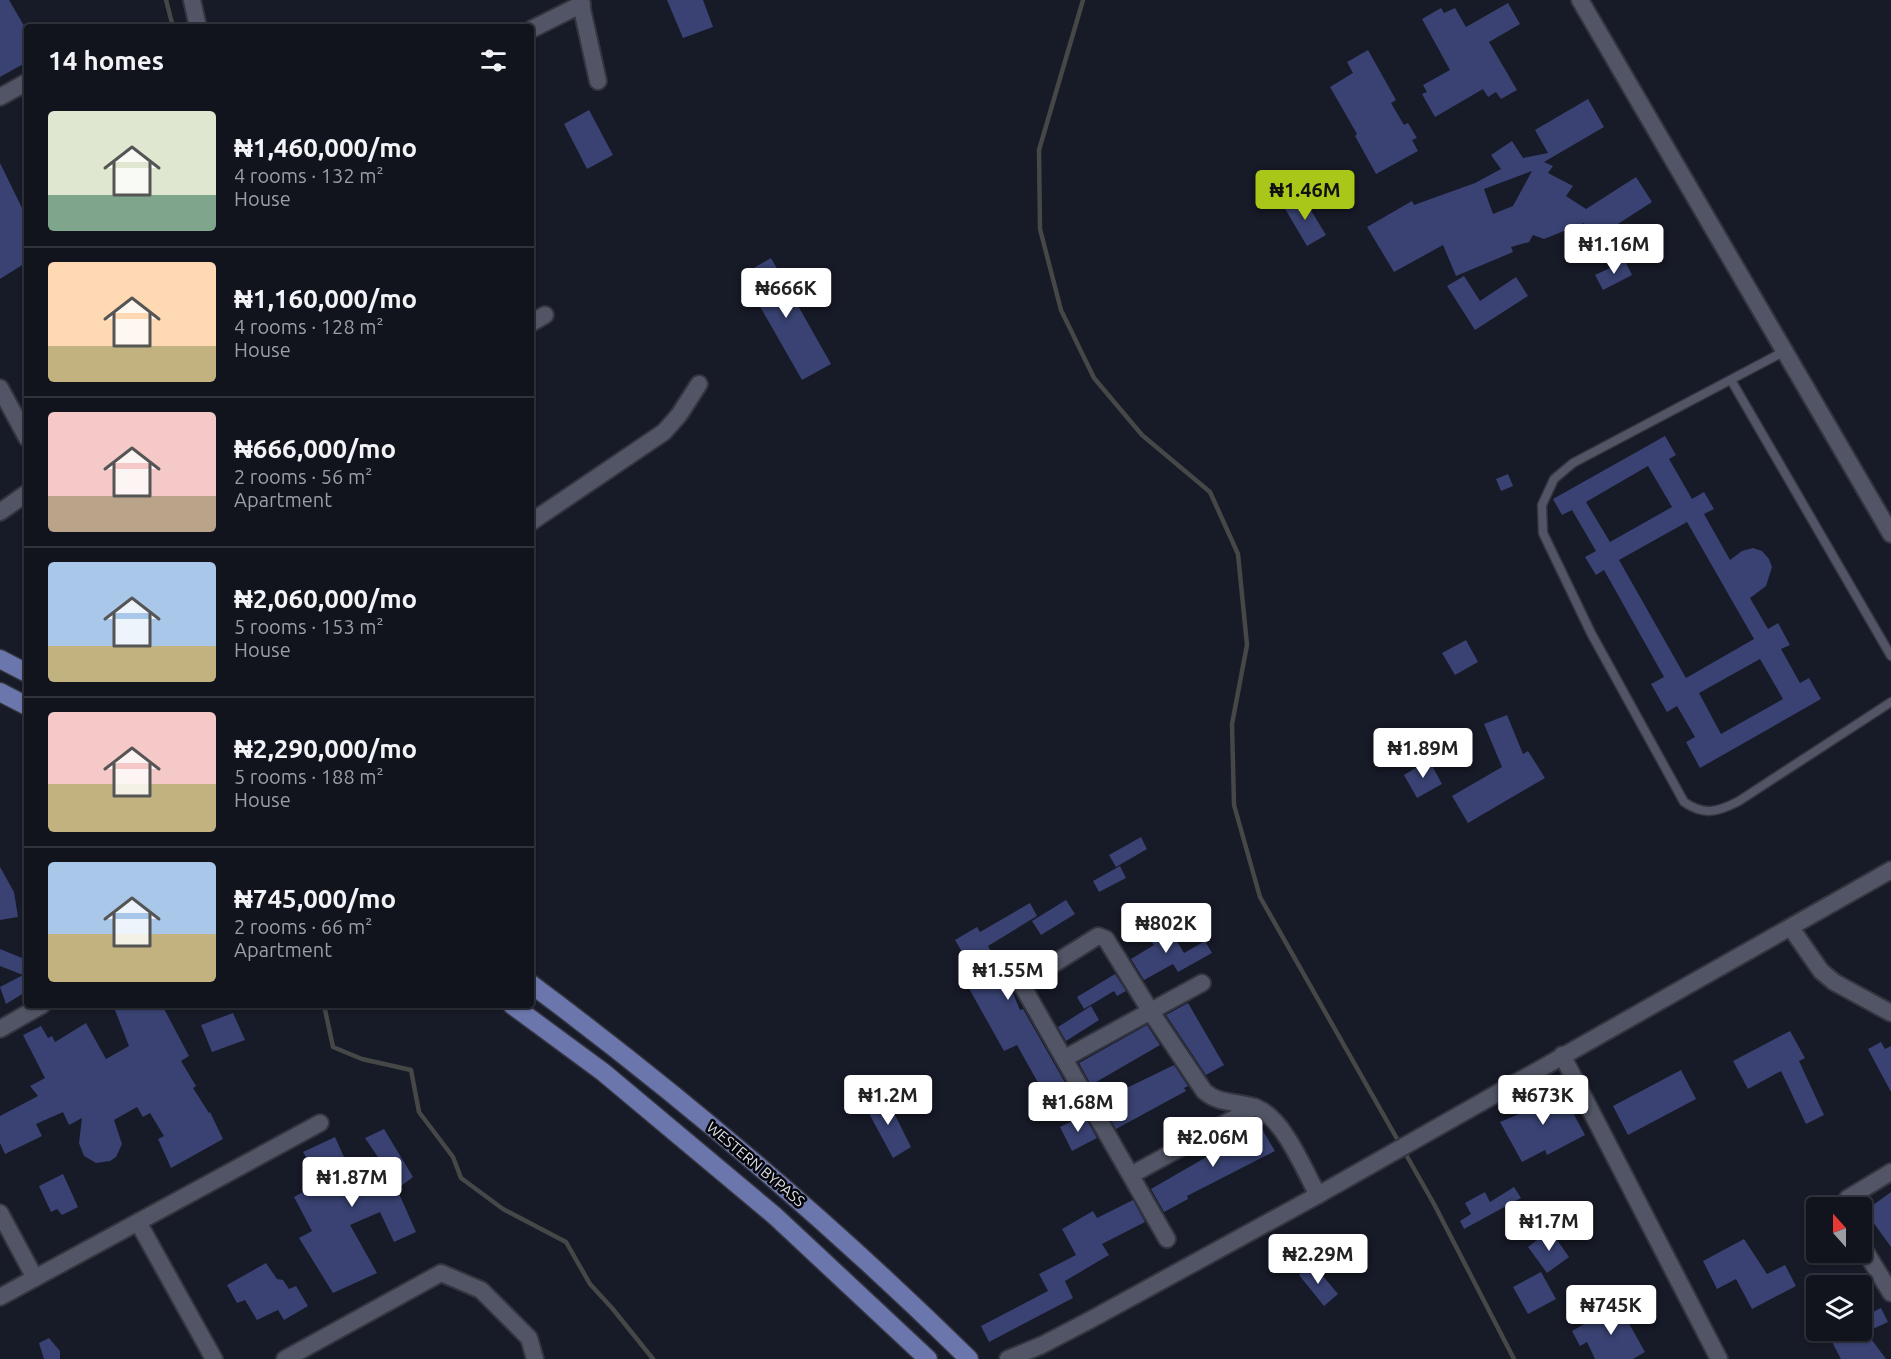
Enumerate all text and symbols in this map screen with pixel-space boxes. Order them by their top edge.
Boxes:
icon: filters [477,44,510,77]
text: 14 homes [48,46,164,75]
text: ₦1,460,000/mo [234,133,417,162]
icon: home [96,135,168,207]
text: 4 rooms · 132 m² [234,164,384,187]
pin: ₦1.46M [1256,170,1354,221]
text: ₦1.46M [1269,178,1341,201]
text: House [234,187,291,210]
pin: ₦1.16M [1565,224,1663,275]
text: ₦1.16M [1578,232,1650,255]
pin: ₦666K [744,268,828,319]
text: ₦666K [755,276,817,299]
text: ₦1,160,000/mo [234,284,417,313]
icon: home [96,286,168,358]
text: 4 rooms · 128 m² [234,315,384,338]
text: House [234,338,291,361]
text: ₦666,000/mo [234,434,396,463]
icon: home [96,436,168,508]
text: 2 rooms · 56 m² [234,465,372,488]
text: Apartment [234,488,332,511]
text: ₦2,060,000/mo [234,584,417,613]
icon: home [96,586,168,658]
text: 5 rooms · 153 m² [234,615,384,638]
text: House [234,638,291,661]
pin: ₦1.89M [1374,728,1472,779]
text: ₦2,290,000/mo [234,734,417,763]
icon: home [96,736,168,808]
text: ₦1.89M [1387,736,1459,759]
text: 5 rooms · 188 m² [234,765,384,788]
text: House [234,788,291,811]
text: ₦745,000/mo [234,884,396,913]
icon: home [96,886,168,958]
pin: ₦802K [1124,903,1208,954]
text: ₦802K [1135,911,1197,934]
text: 2 rooms · 66 m² [234,915,372,938]
text: Apartment [234,938,332,961]
pin: ₦1.55M [959,950,1057,1001]
text: ₦1.55M [972,958,1044,981]
pin: ₦1.2M [846,1075,930,1126]
pin: ₦673K [1501,1075,1585,1126]
pin: ₦1.68M [1029,1082,1127,1133]
text: ₦1.2M [858,1083,918,1106]
text: ₦673K [1512,1083,1574,1106]
text: ₦1.68M [1042,1090,1114,1113]
pin: ₦2.06M [1164,1117,1262,1168]
street label: WESTERN BYPASS [704,1118,808,1210]
text: ₦2.06M [1177,1125,1249,1148]
pin: ₦1.87M [303,1157,401,1208]
text: ₦1.87M [316,1165,388,1188]
north arrow [1806,1197,1872,1263]
map controls [1806,1197,1872,1341]
pin: ₦1.7M [1507,1201,1591,1252]
text: ₦1.7M [1519,1209,1579,1232]
pin: ₦2.29M [1269,1234,1367,1285]
text: ₦2.29M [1282,1242,1354,1265]
button: layers [1806,1275,1872,1341]
pin: ₦745K [1569,1285,1653,1336]
text: ₦745K [1580,1293,1642,1316]

